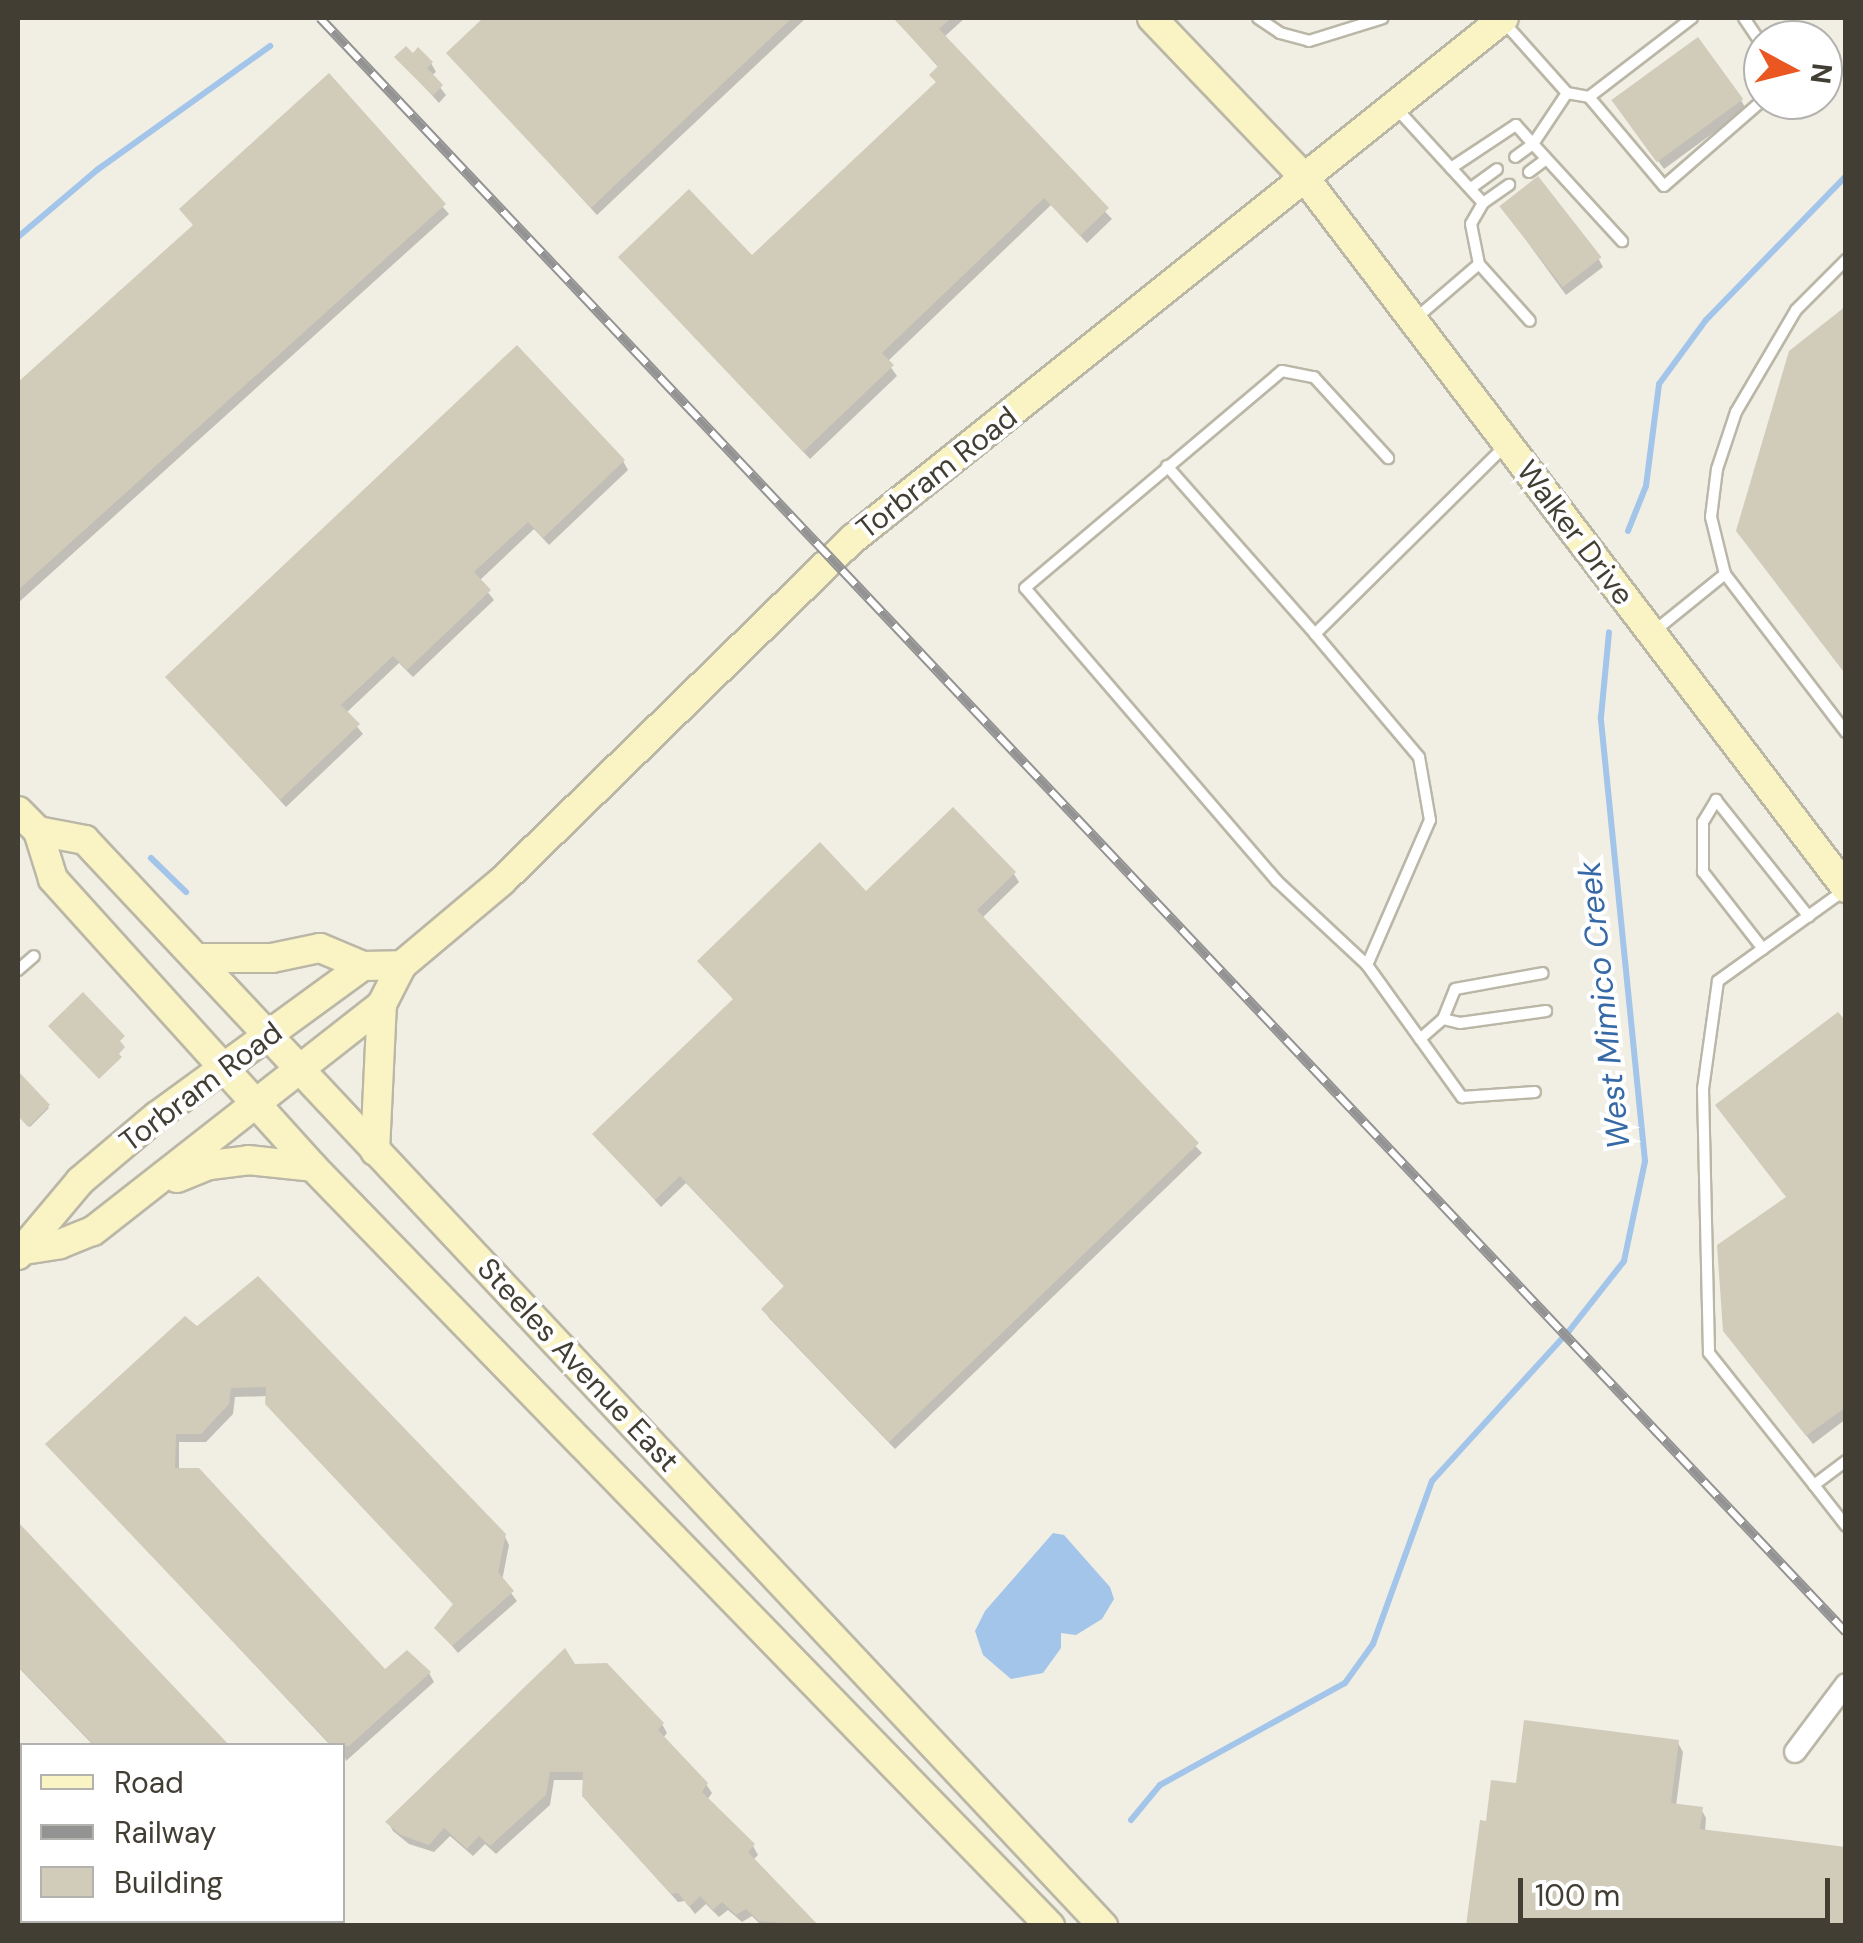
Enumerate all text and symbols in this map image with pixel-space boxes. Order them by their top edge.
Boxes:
north arrow [1743,20,1843,120]
text: N [1802,61,1841,86]
street label: Torbram Road [850,399,1024,547]
street label: Walker Drive [1509,454,1641,612]
water label: West Mimico Creek [1570,859,1638,1151]
street label: Torbram Road [113,1014,289,1160]
street label: Steeles Avenue East [470,1251,686,1479]
legend [20,1743,345,1923]
text: Road [114,1763,184,1802]
text: Railway [114,1813,217,1852]
scale bar [1523,1858,1836,1920]
text: Building [114,1863,223,1902]
text: 100 m [1535,1876,1620,1915]

